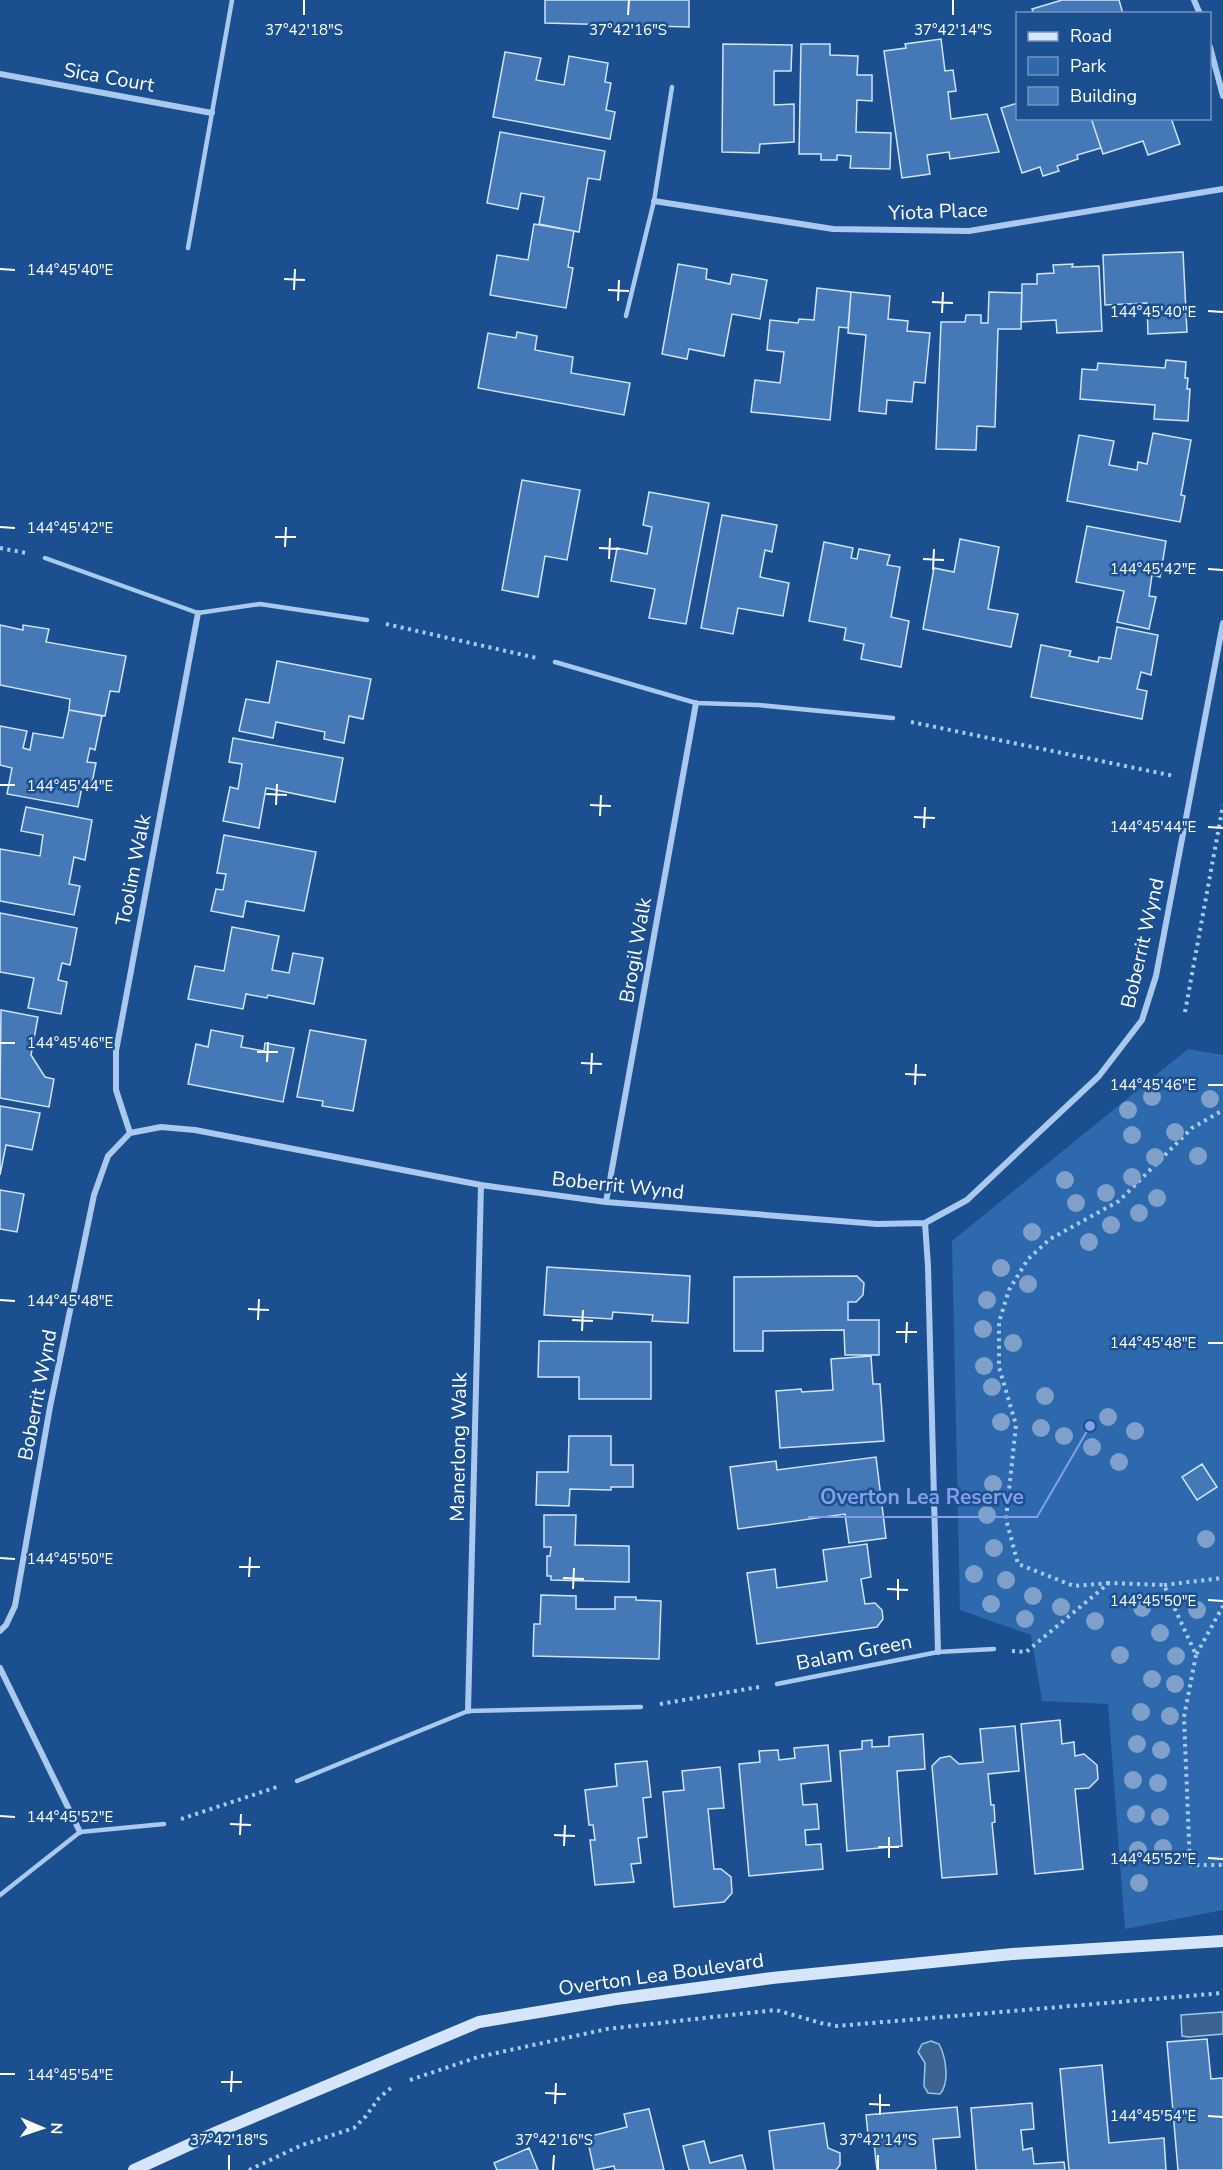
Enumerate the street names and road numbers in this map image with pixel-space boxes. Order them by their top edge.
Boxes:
street label: Sica Court [61,56,157,99]
street label: Yiota Place [887,196,988,227]
street label: Toolim Walk [109,811,158,928]
street label: Boberrit Wynd [1114,875,1171,1011]
street label: Brogil Walk [613,894,658,1005]
street label: Boberrit Wynd [550,1165,685,1206]
street label: Boberrit Wynd [12,1327,63,1463]
street label: Manerlong Walk [444,1371,473,1522]
street label: Balam Green [794,1628,914,1677]
street label: Overton Lea Boulevard [557,1947,765,2002]

